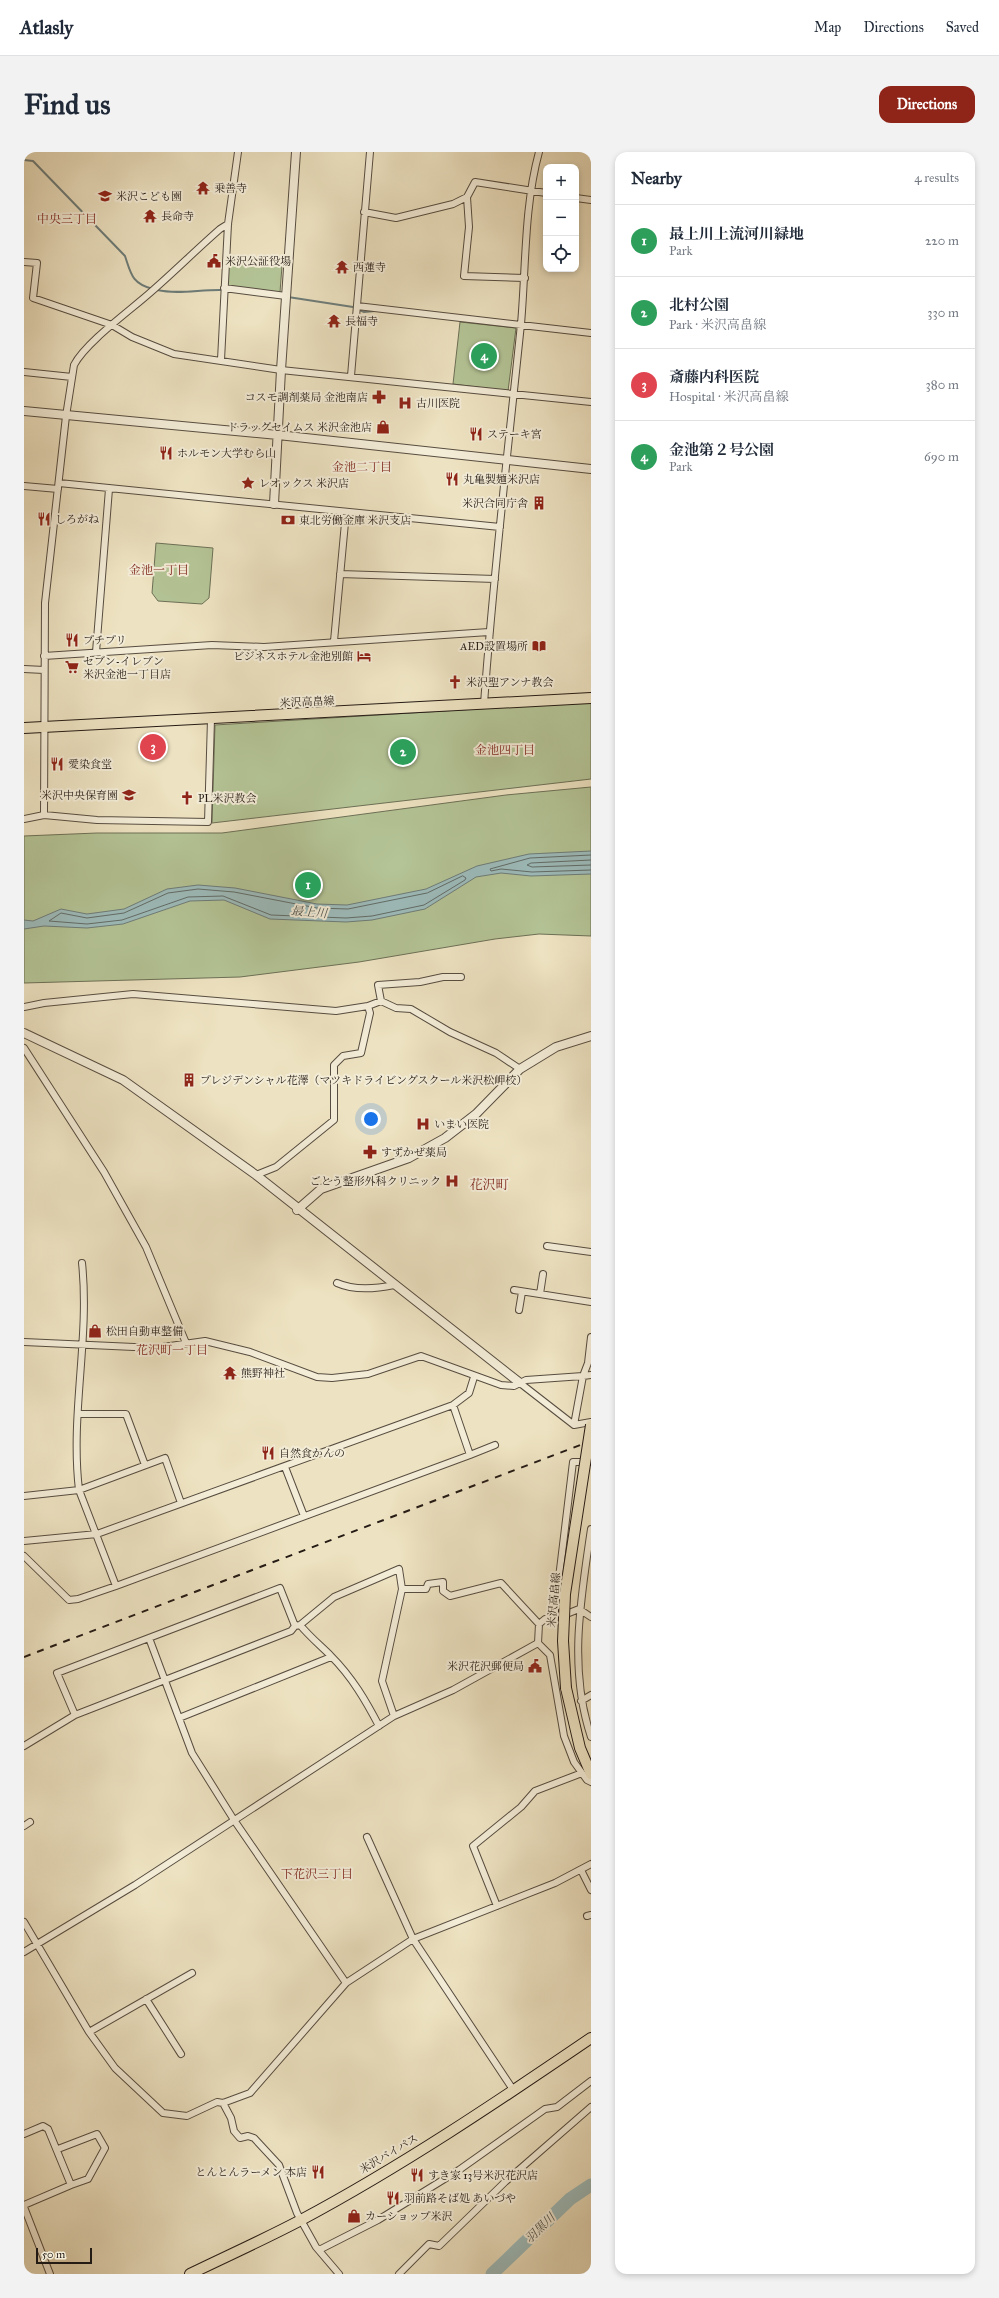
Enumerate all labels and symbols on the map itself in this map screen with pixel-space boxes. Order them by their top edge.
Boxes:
temple icon: 乗善寺 [195,180,211,196]
place label: 乗善寺 [214,182,247,195]
school or university icon: 米沢こども園 [97,188,113,204]
place label: 米沢こども園 [116,190,182,203]
temple icon: 長命寺 [142,208,158,224]
place label: 長命寺 [161,210,194,223]
district label: 中央三丁目 [37,212,97,226]
public building icon: 米沢公証役場 [206,253,222,269]
place label: 米沢公証役場 [225,255,291,268]
temple icon: 西蓮寺 [334,259,350,275]
place label: 西蓮寺 [353,261,386,274]
temple icon: 長福寺 [326,313,342,329]
place label: 長福寺 [345,315,378,328]
pin: 4 [471,341,497,371]
pharmacy icon: コスモ調剤薬局 金池南店 [371,389,387,405]
place label: コスモ調剤薬局 金池南店 [245,391,368,404]
hospital icon: 古川医院 [397,395,413,411]
place label: 古川医院 [416,397,460,410]
shop icon: ドラッグセイムス 米沢金池店 [375,419,391,435]
place label: ドラッグセイムス 米沢金池店 [227,421,372,434]
restaurant icon: ステーキ宮 [468,426,484,442]
place label: ステーキ宮 [487,428,542,441]
restaurant icon: ホルモン大学むら山 [158,445,174,461]
place label: ホルモン大学むら山 [177,447,276,460]
district label: 金池二丁目 [332,460,392,474]
restaurant icon: 丸亀製麺米沢店 [444,471,460,487]
place label: 丸亀製麺米沢店 [463,473,540,486]
place icon: レオックス 米沢店 [240,475,256,491]
place label: レオックス 米沢店 [259,477,349,490]
building icon: 米沢合同庁舎 [531,495,547,511]
place label: 米沢合同庁舎 [462,497,528,510]
restaurant icon: しろがね [36,511,52,527]
bank icon: 東北労働金庫 米沢支店 [280,512,296,528]
place label: しろがね [55,513,99,526]
place label: 東北労働金庫 米沢支店 [299,514,411,527]
district label: 金池一丁目 [129,563,189,577]
restaurant icon: プチプリ [64,632,80,648]
place label: プチプリ [83,634,127,647]
library icon: AED設置場所 [531,638,547,654]
place label: AED設置場所 [459,640,528,653]
hotel icon: ビジネスホテル金池別館 [356,648,372,664]
place label: ビジネスホテル金池別館 [233,650,353,663]
place label: セブン-イレブン 米沢金池一丁目店 [83,655,171,681]
supermarket icon: セブン-イレブン 米沢金池一丁目店 [64,659,80,675]
church icon: 米沢聖アンナ教会 [447,674,463,690]
place label: 米沢聖アンナ教会 [466,676,554,689]
street label: 米沢高畠線 [279,694,335,710]
pin: 3 [140,732,166,762]
pin: 2 [390,737,416,767]
district label: 金池四丁目 [475,743,535,757]
restaurant icon: 愛染食堂 [49,756,65,772]
place label: 愛染食堂 [68,758,112,771]
school or university icon: 米沢中央保育園 [121,787,137,803]
place label: 米沢中央保育園 [41,789,118,802]
church icon: PL米沢教会 [179,790,195,806]
place label: PL米沢教会 [198,792,256,805]
pin: 1 [295,870,321,900]
water label: 最上川 [290,903,330,921]
building icon: プレジデンシャル花澤（マツキドライビングスクール米沢松岬校） [181,1072,197,1088]
place label: プレジデンシャル花澤（マツキドライビングスクール米沢松岬校） [200,1074,527,1087]
your location [361,1109,381,1129]
hospital icon: いまい医院 [415,1116,431,1132]
place label: いまい医院 [434,1118,489,1131]
pharmacy icon: すずかぜ薬局 [362,1144,378,1160]
place label: すずかぜ薬局 [381,1146,447,1159]
hospital icon: ごとう整形外科クリニック [444,1173,460,1189]
place label: ごとう整形外科クリニック [310,1175,441,1188]
district label: 花沢町 [469,1177,509,1193]
shop icon: 松田自動車整備 [87,1323,103,1339]
place label: 松田自動車整備 [106,1325,183,1338]
district label: 花沢町一丁目 [136,1343,208,1357]
temple icon: 熊野神社 [222,1365,238,1381]
place label: 熊野神社 [241,1367,285,1380]
restaurant icon: 自然食かんの [260,1445,276,1461]
place label: 自然食かんの [279,1447,345,1460]
street label: 米沢高畠線 [545,1572,563,1628]
public building icon: 米沢花沢郵便局 [527,1658,543,1674]
place label: 米沢花沢郵便局 [447,1660,524,1673]
district label: 下花沢三丁目 [281,1867,353,1881]
street label: 米沢バイパス [357,2131,421,2177]
restaurant icon: とんとんラーメン 本店 [310,2164,326,2180]
place label: とんとんラーメン 本店 [195,2166,307,2179]
restaurant icon: すき家 13号米沢花沢店 [409,2167,425,2183]
place label: すき家 13号米沢花沢店 [428,2169,538,2182]
restaurant icon: 羽前路そば処 あいづや [385,2190,401,2206]
place label: 羽前路そば処 あいづや [404,2192,516,2205]
shop icon: カーショップ米沢 [346,2208,362,2224]
water label: 羽黒川 [522,2209,559,2246]
place label: カーショップ米沢 [365,2210,453,2223]
scale bar [36,2246,92,2265]

